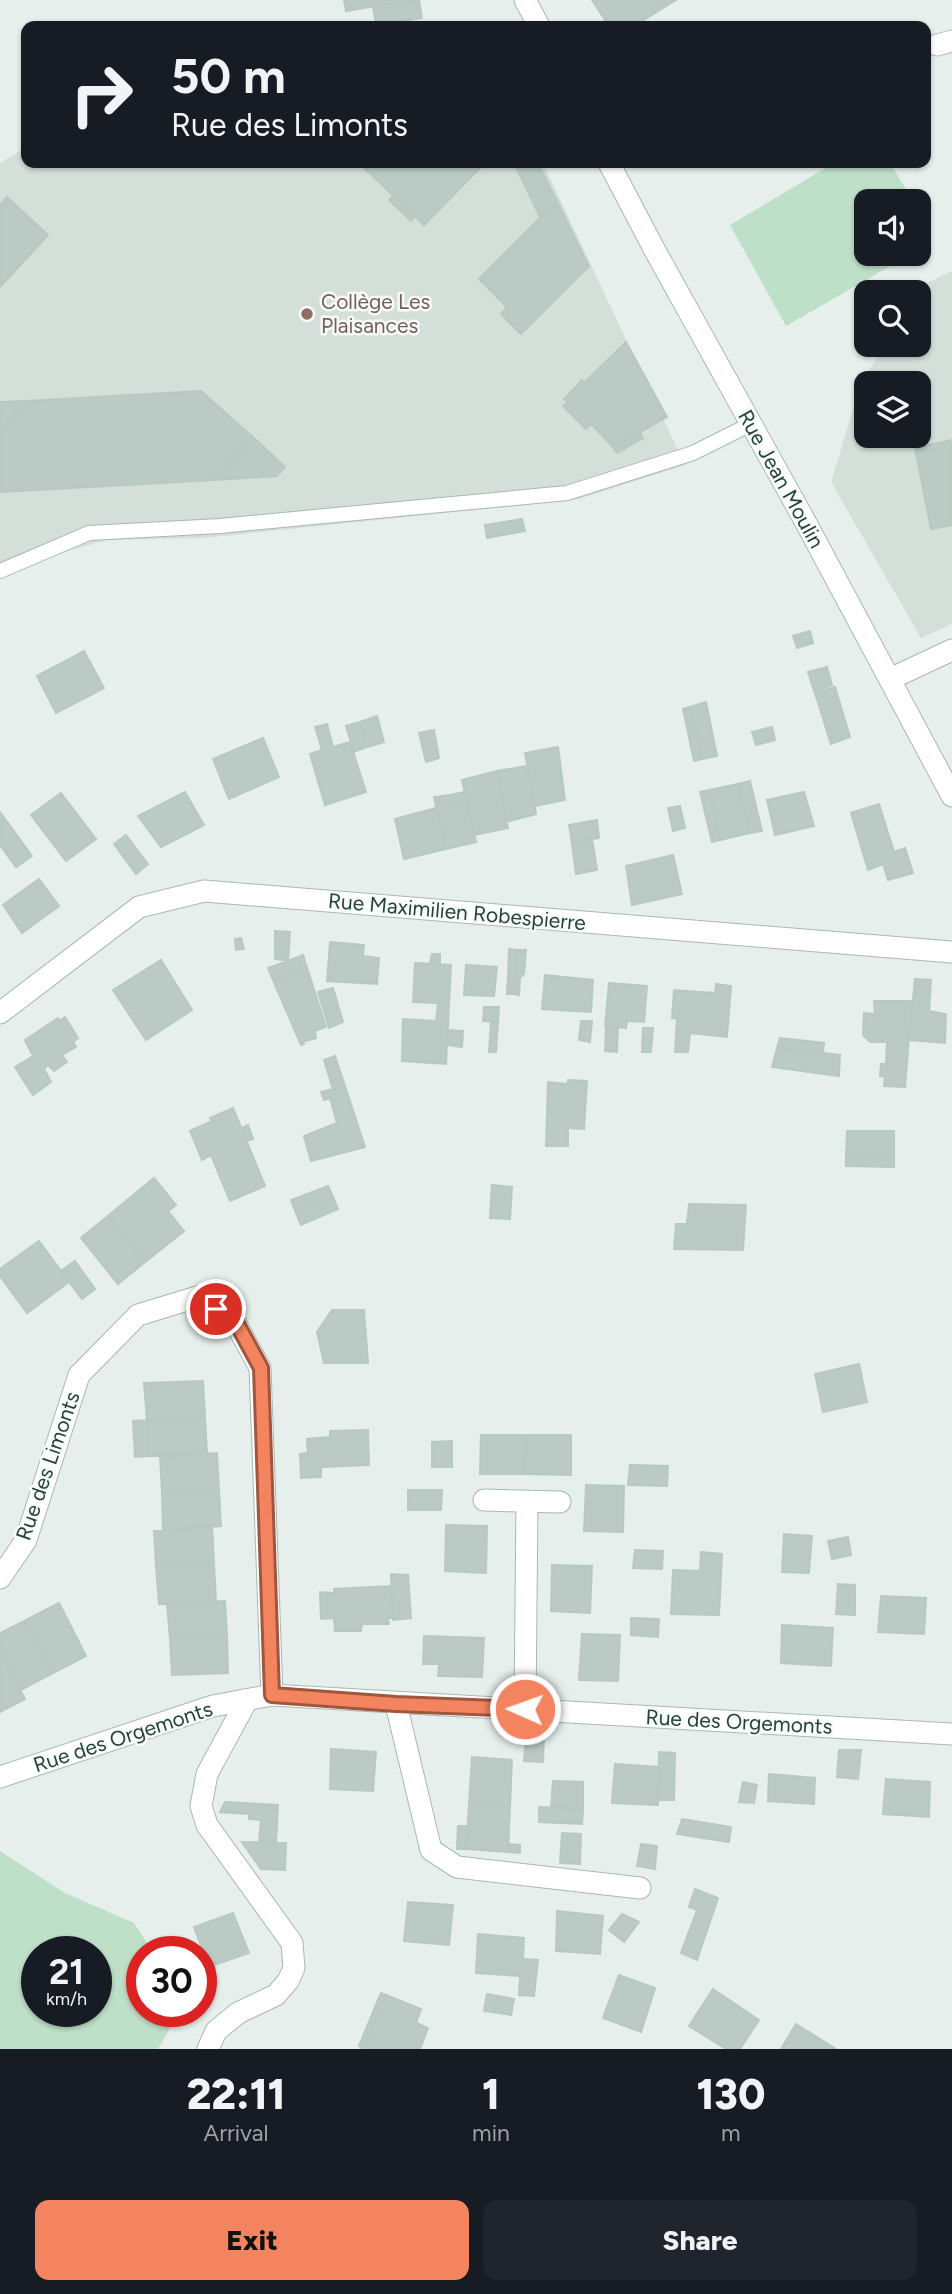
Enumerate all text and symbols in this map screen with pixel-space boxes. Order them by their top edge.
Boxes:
text: 50 m [171,46,286,105]
icon: right [56,49,147,140]
text: Rue des Limonts [171,106,408,144]
map controls [854,189,931,448]
button: sound [854,189,931,266]
button: search [854,280,931,357]
place label: Collège Les Plaisances [321,289,430,338]
marker: Collège Les Plaisances [299,306,315,322]
button: layers [854,371,931,448]
street label: Rue Jean Moulin [733,405,830,552]
street label: Rue Maximilien Robespierre [327,888,587,935]
pin [186,1279,246,1339]
icon: arrive [197,1290,235,1328]
street label: Rue des Limonts [10,1388,85,1543]
position arrow [488,1672,562,1746]
street label: Rue des Orgemonts [30,1696,216,1777]
street label: Rue des Orgemonts [645,1704,833,1739]
speed limit sign: 30 [126,1936,217,2027]
text: 21 [49,1951,84,1993]
text: km/h [46,1988,87,2010]
text: 22:11 [187,2069,285,2120]
text: 1 [482,2069,500,2120]
text: 130 [696,2069,765,2120]
text: Arrival [204,2119,269,2147]
text: min [472,2119,510,2147]
text: m [721,2119,741,2147]
button: Exit [35,2200,469,2280]
button: Share [483,2200,917,2280]

